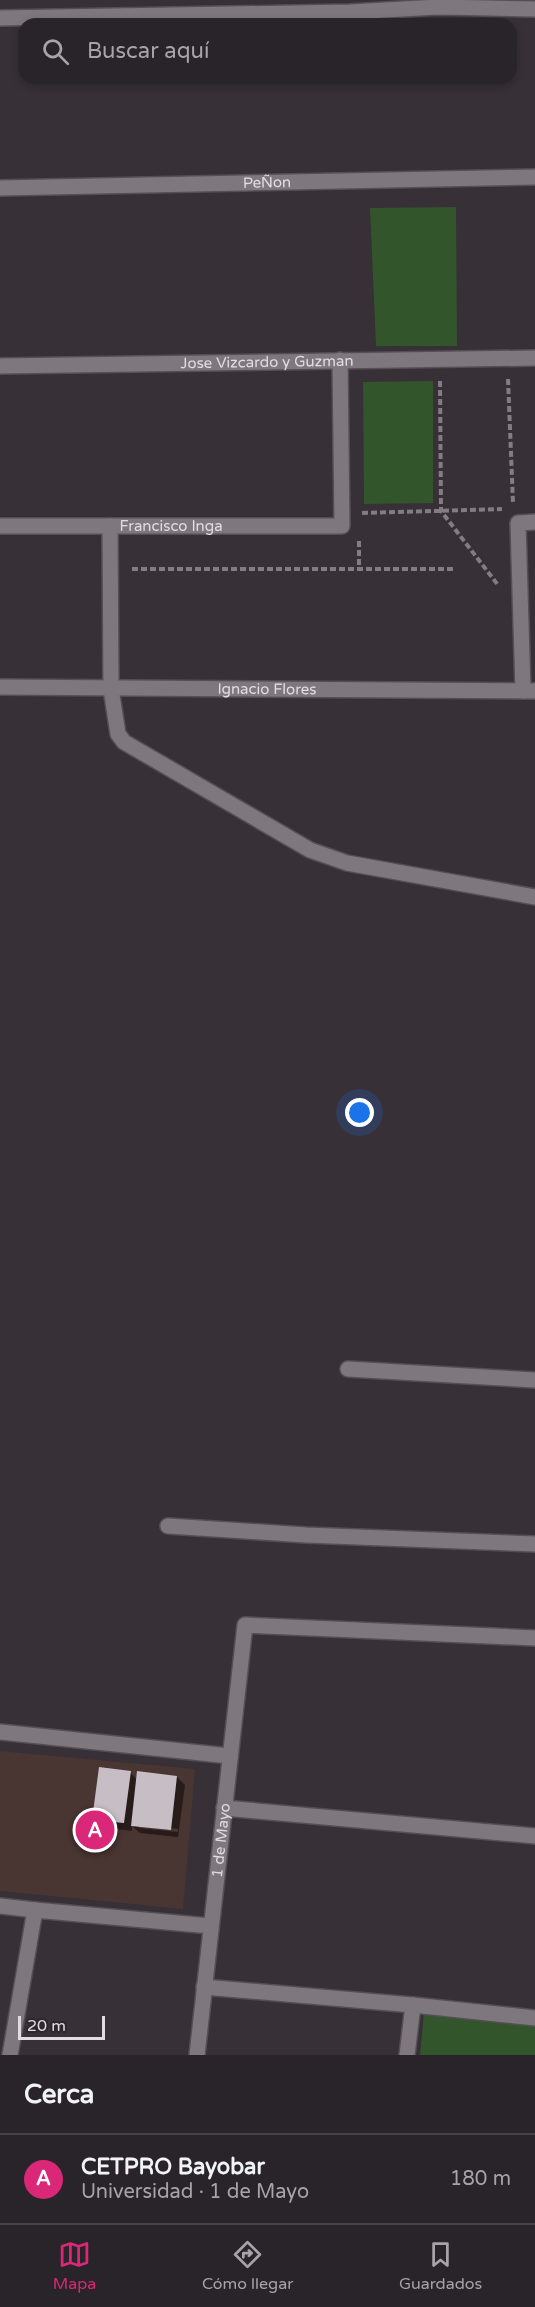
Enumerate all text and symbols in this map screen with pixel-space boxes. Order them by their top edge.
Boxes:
search box [18,18,517,84]
icon: search [39,35,72,68]
text: Buscar aquí [87,38,209,64]
street label: PeÑon [243,173,291,192]
street label: Jose Vizcardo y Guzman [180,352,354,372]
street label: Francisco Inga [119,517,223,535]
street label: Ignacio Flores [217,680,317,698]
your location [345,1098,374,1127]
street label: 1 de Mayo [208,1802,234,1879]
pin: A [76,1808,115,1852]
scale bar [18,2013,105,2040]
text: 20 m [27,2016,66,2036]
text: Cerca [24,2079,94,2110]
text: CETPRO Bayobar [81,2154,265,2180]
text: A [36,2167,51,2191]
text: 180 m [450,2167,511,2191]
text: Universidad · 1 de Mayo [81,2180,309,2204]
tab: Mapa [53,2238,96,2294]
tab: Cómo llegar [202,2238,293,2294]
tab: Guardados [399,2238,482,2294]

